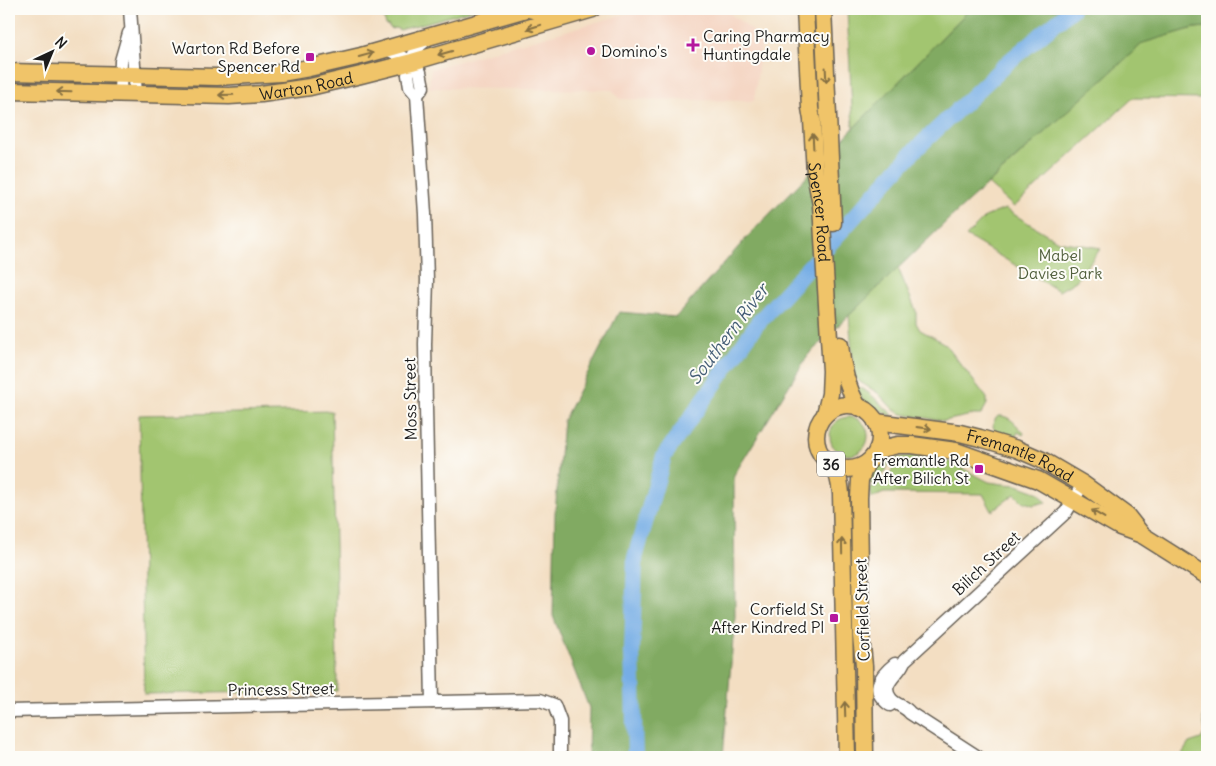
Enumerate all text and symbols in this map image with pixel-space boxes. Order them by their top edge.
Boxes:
one-way arrow [526,22,542,32]
place label: Caring Pharmacy Huntingdale [703,26,829,64]
north arrow [28,28,78,78]
text: N [51,33,71,52]
place label: Warton Rd Before Spencer Rd [172,38,300,76]
marker: Caring Pharmacy Huntingdale [687,39,699,51]
place label: Domino's [601,41,667,61]
marker: Domino's [585,45,597,57]
one-way arrow [437,48,453,58]
one-way arrow [357,50,373,59]
marker: Warton Rd Before Spencer Rd [304,51,316,63]
street label: Warton Road [258,67,355,104]
one-way arrow [822,67,831,83]
one-way arrow [56,87,72,97]
one-way arrow [219,91,235,100]
one-way arrow [809,133,818,149]
street label: Spencer Road [804,162,834,263]
park label: Mabel Davies Park [1018,245,1102,283]
water label: Southern River [683,277,775,389]
street label: Moss Street [399,357,421,441]
one-way arrow [916,423,932,433]
street label: Fremantle Road [964,425,1077,486]
place label: Fremantle Rd After Bilich St [873,450,970,488]
road number: 36 [817,452,845,476]
marker: Fremantle Rd After Bilich St [973,463,985,475]
one-way arrow [1092,509,1106,519]
street label: Bilich Street [948,526,1024,599]
one-way arrow [837,538,847,554]
street label: Corfield Street [850,558,874,662]
place label: Corfield St After Kindred Pl [711,599,825,637]
marker: Corfield St After Kindred Pl [828,612,840,624]
street label: Princess Street [228,678,335,700]
one-way arrow [840,701,850,717]

